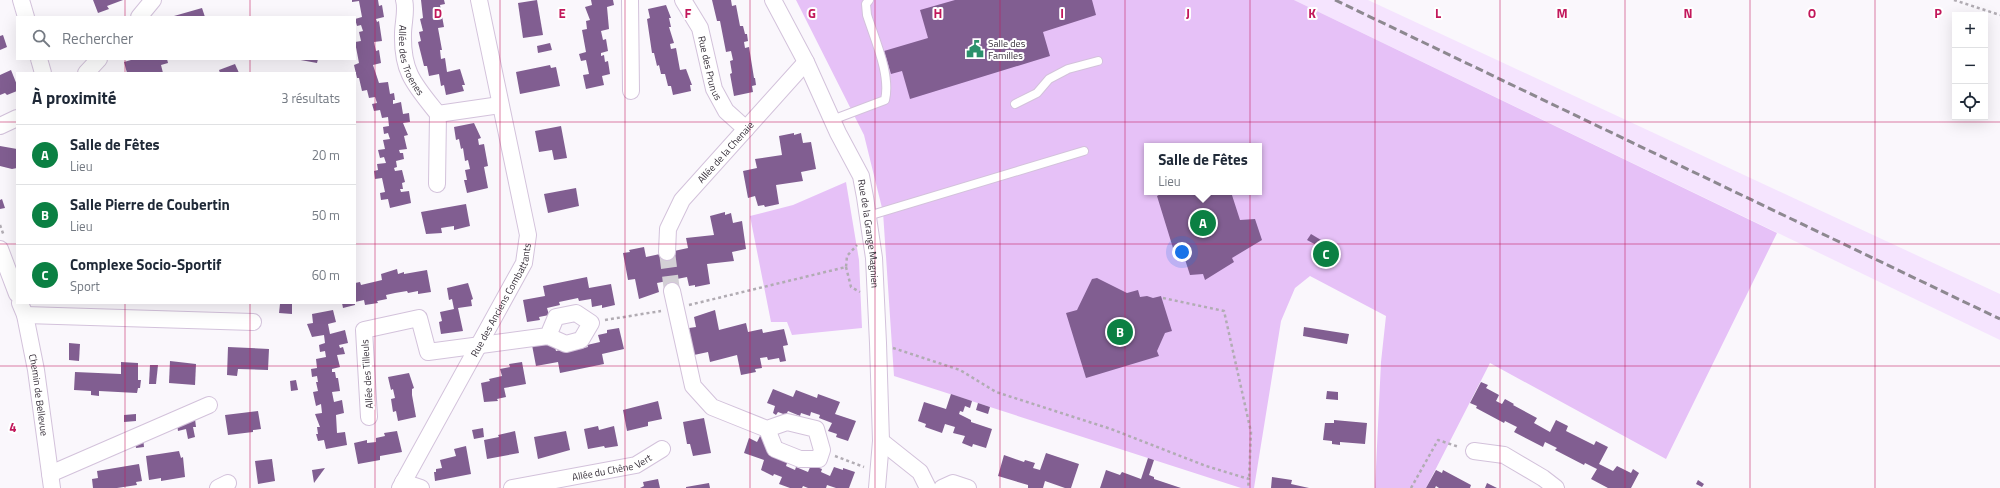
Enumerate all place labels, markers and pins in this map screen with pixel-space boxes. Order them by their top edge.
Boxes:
place label: Salle des Familles [988,36,1026,63]
public building icon: Salle des Familles [965,39,985,59]
pin: A [1190,208,1216,238]
pin: C [1313,239,1339,269]
pin: B [1107,317,1133,347]

